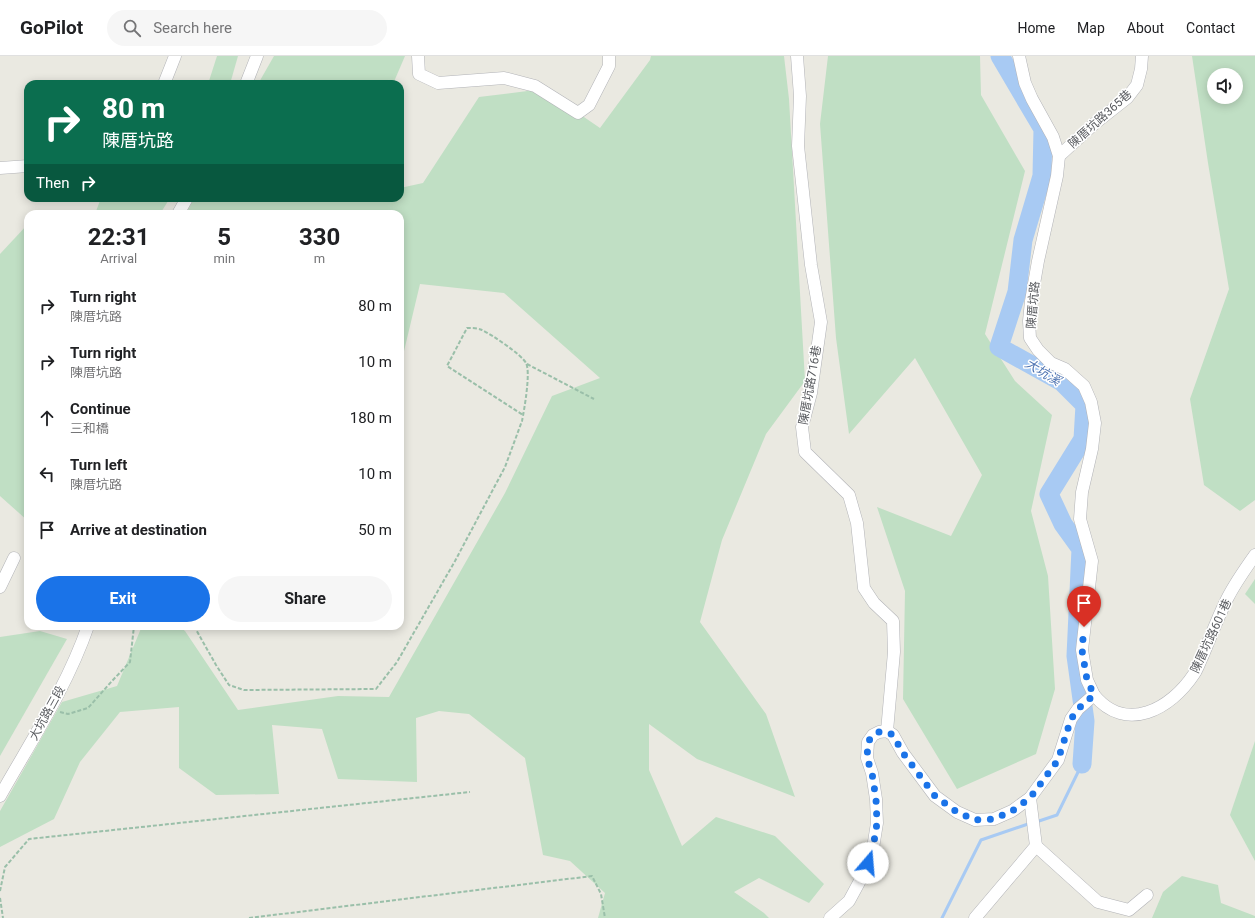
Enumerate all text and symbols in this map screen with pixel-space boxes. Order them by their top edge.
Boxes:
search box [107,10,387,46]
text: GoPilot [20,16,83,39]
icon: search [121,17,143,39]
text: Search here [153,19,232,37]
text: Home [1017,20,1055,36]
text: Map [1077,20,1105,36]
text: About [1127,20,1164,36]
text: Contact [1186,20,1235,36]
map controls [1207,68,1243,104]
button: sound [1207,68,1243,104]
street label: 陳厝坑路365巷 [1066,87,1134,151]
text: 80 m [102,92,165,125]
icon: right [36,96,88,148]
text: 陳厝坑路 [102,130,174,151]
icon: right [77,172,99,194]
text: Then [36,174,69,192]
text: 22:31 [88,223,150,251]
text: 5 [217,223,231,251]
text: 330 [299,223,340,251]
text: Arrival [100,251,137,266]
text: min [213,251,235,266]
text: m [314,251,325,266]
street label: 陳厝坑路 [1024,280,1042,330]
text: Turn right [70,288,136,306]
icon: right [36,295,58,317]
text: 80 m [358,297,392,315]
text: 陳厝坑路 [70,309,122,324]
text: Turn right [70,344,136,362]
street label: 陳厝坑路716巷 [796,344,824,426]
icon: right [36,351,58,373]
text: 10 m [358,353,392,371]
water label: 大坑溪 [1022,356,1065,389]
text: 陳厝坑路 [70,365,122,380]
text: Continue [70,400,131,418]
icon: ahead [36,407,58,429]
text: 180 m [350,409,392,427]
text: 三和橋 [70,421,109,436]
text: Turn left [70,456,127,474]
icon: left [36,463,58,485]
text: 10 m [358,465,392,483]
text: 陳厝坑路 [70,477,122,492]
icon: arrive [36,519,58,541]
text: Arrive at destination [70,521,207,539]
text: 50 m [358,521,392,539]
button: Exit [36,576,210,622]
button: Share [218,576,392,622]
pin [1067,586,1101,627]
icon: arrive [1073,592,1095,614]
street label: 陳厝坑路601巷 [1188,597,1234,675]
street label: 大坑路三段 [26,683,68,743]
position arrow [847,842,889,884]

